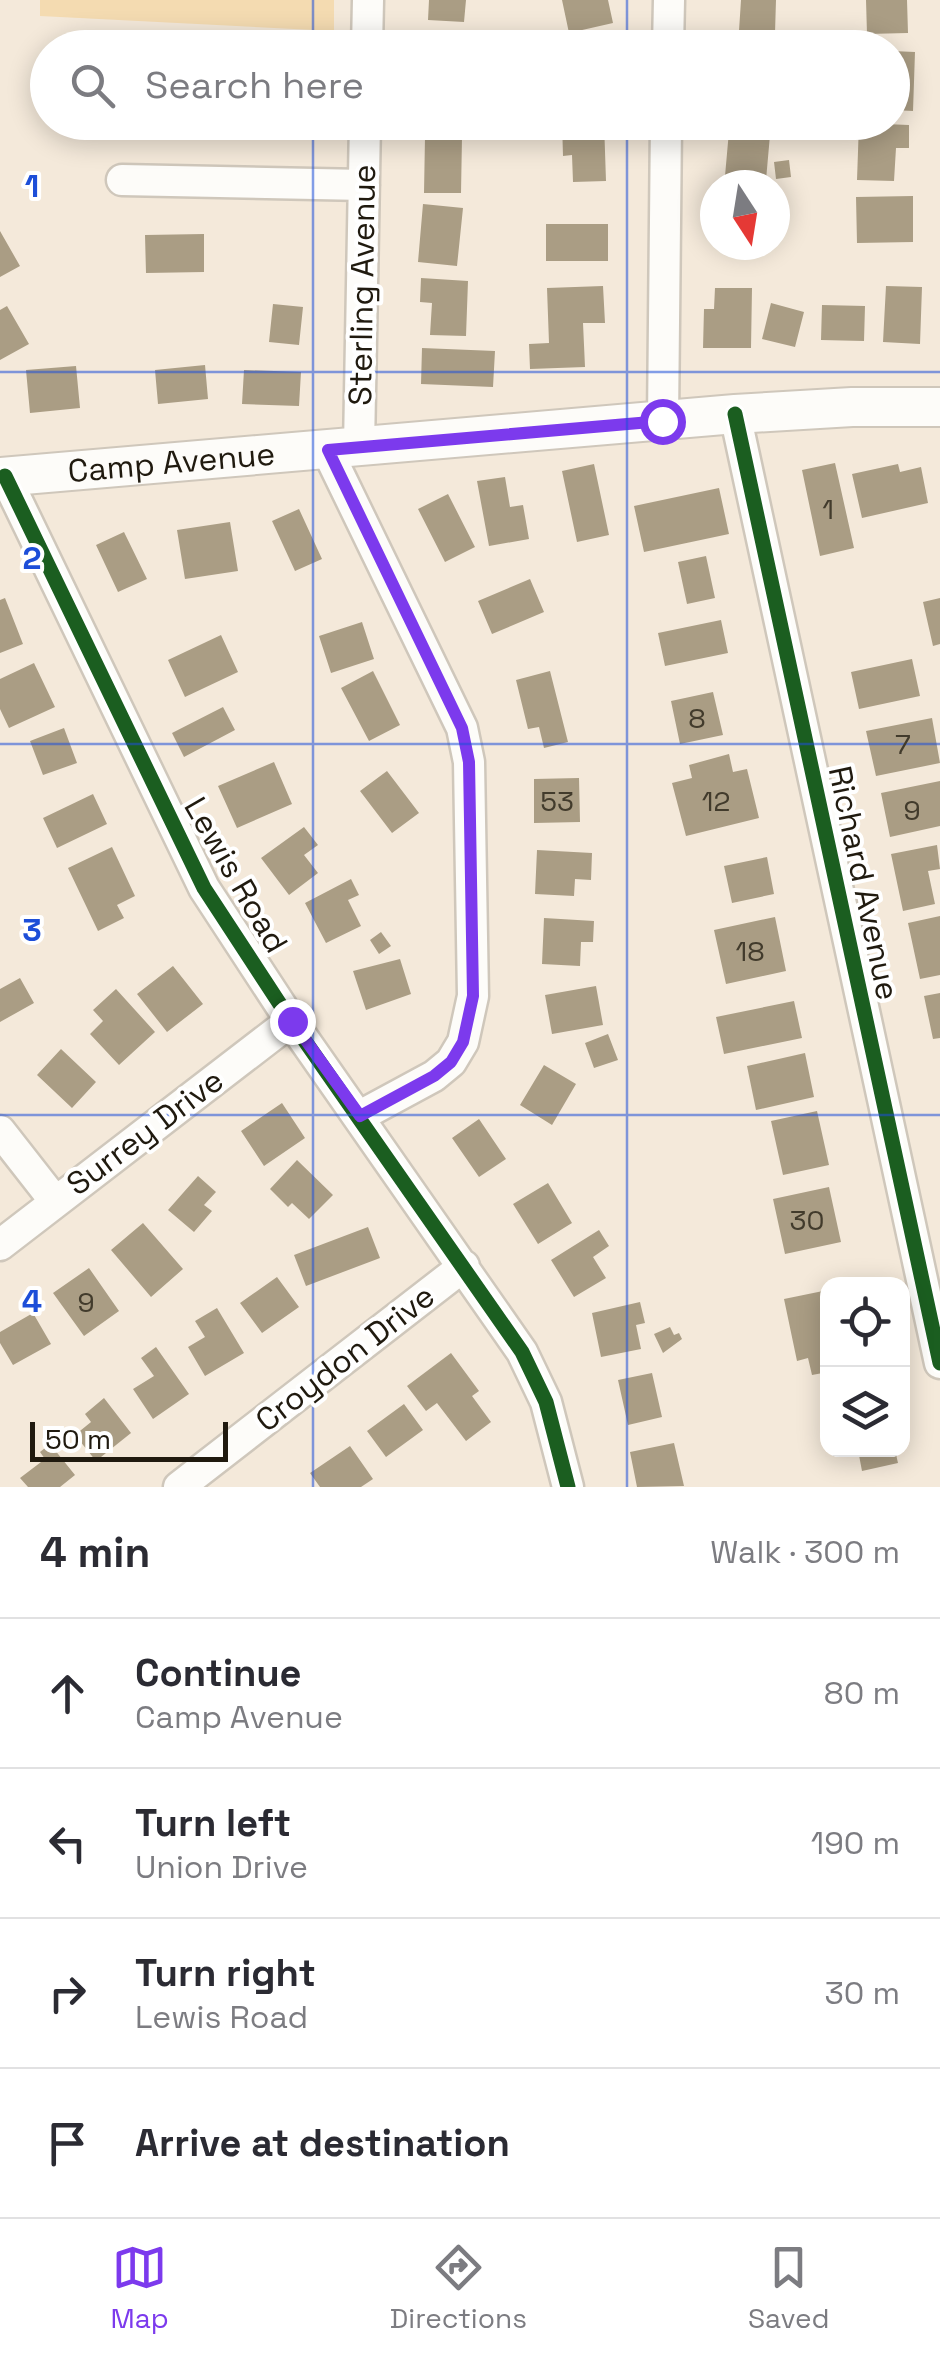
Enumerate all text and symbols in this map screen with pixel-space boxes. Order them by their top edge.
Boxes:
search box [30,30,910,140]
icon: search [65,58,120,113]
text: Search here [145,61,364,109]
street label: Sterling Avenue [340,164,384,406]
text: 1 [25,166,39,206]
north arrow [700,170,790,260]
route start [640,399,686,445]
street label: Camp Avenue [66,434,277,491]
house number: 1 [822,491,834,527]
text: 2 [22,538,42,578]
house number: 8 [688,700,706,736]
house number: 7 [895,726,911,762]
street label: Richard Avenue [820,762,908,1004]
house number: 53 [540,783,574,819]
house number: 12 [702,783,730,819]
street label: Lewis Road [175,790,297,960]
house number: 9 [903,792,921,828]
text: 3 [22,910,42,950]
house number: 18 [735,933,765,969]
route end [270,999,316,1045]
street label: Surrey Drive [59,1060,231,1204]
house number: 30 [790,1202,824,1238]
street label: Croydon Drive [247,1276,443,1440]
map controls [820,1277,910,1457]
button: locate [820,1277,910,1367]
text: 4 [22,1281,42,1321]
house number: 9 [77,1284,95,1320]
button: layers [820,1367,910,1457]
scale bar [30,1417,228,1462]
text: 50 m [45,1421,111,1457]
text: 4 min [40,1526,150,1579]
text: Walk · 300 m [710,1532,900,1572]
text: Continue [135,1649,301,1697]
icon: ahead [40,1666,95,1721]
text: 80 m [824,1673,900,1713]
text: Camp Avenue [135,1697,343,1737]
text: Turn left [135,1799,291,1847]
icon: left [40,1816,95,1871]
text: 190 m [811,1823,900,1863]
text: Union Drive [135,1847,308,1887]
text: Turn right [135,1949,316,1997]
icon: right [40,1966,95,2021]
text: 30 m [824,1973,900,2013]
text: Lewis Road [135,1997,308,2037]
icon: arrive [40,2116,95,2171]
text: Arrive at destination [135,2119,510,2167]
tab: Map [110,2240,169,2336]
tab: Directions [390,2240,527,2336]
tab: Saved [748,2240,830,2336]

